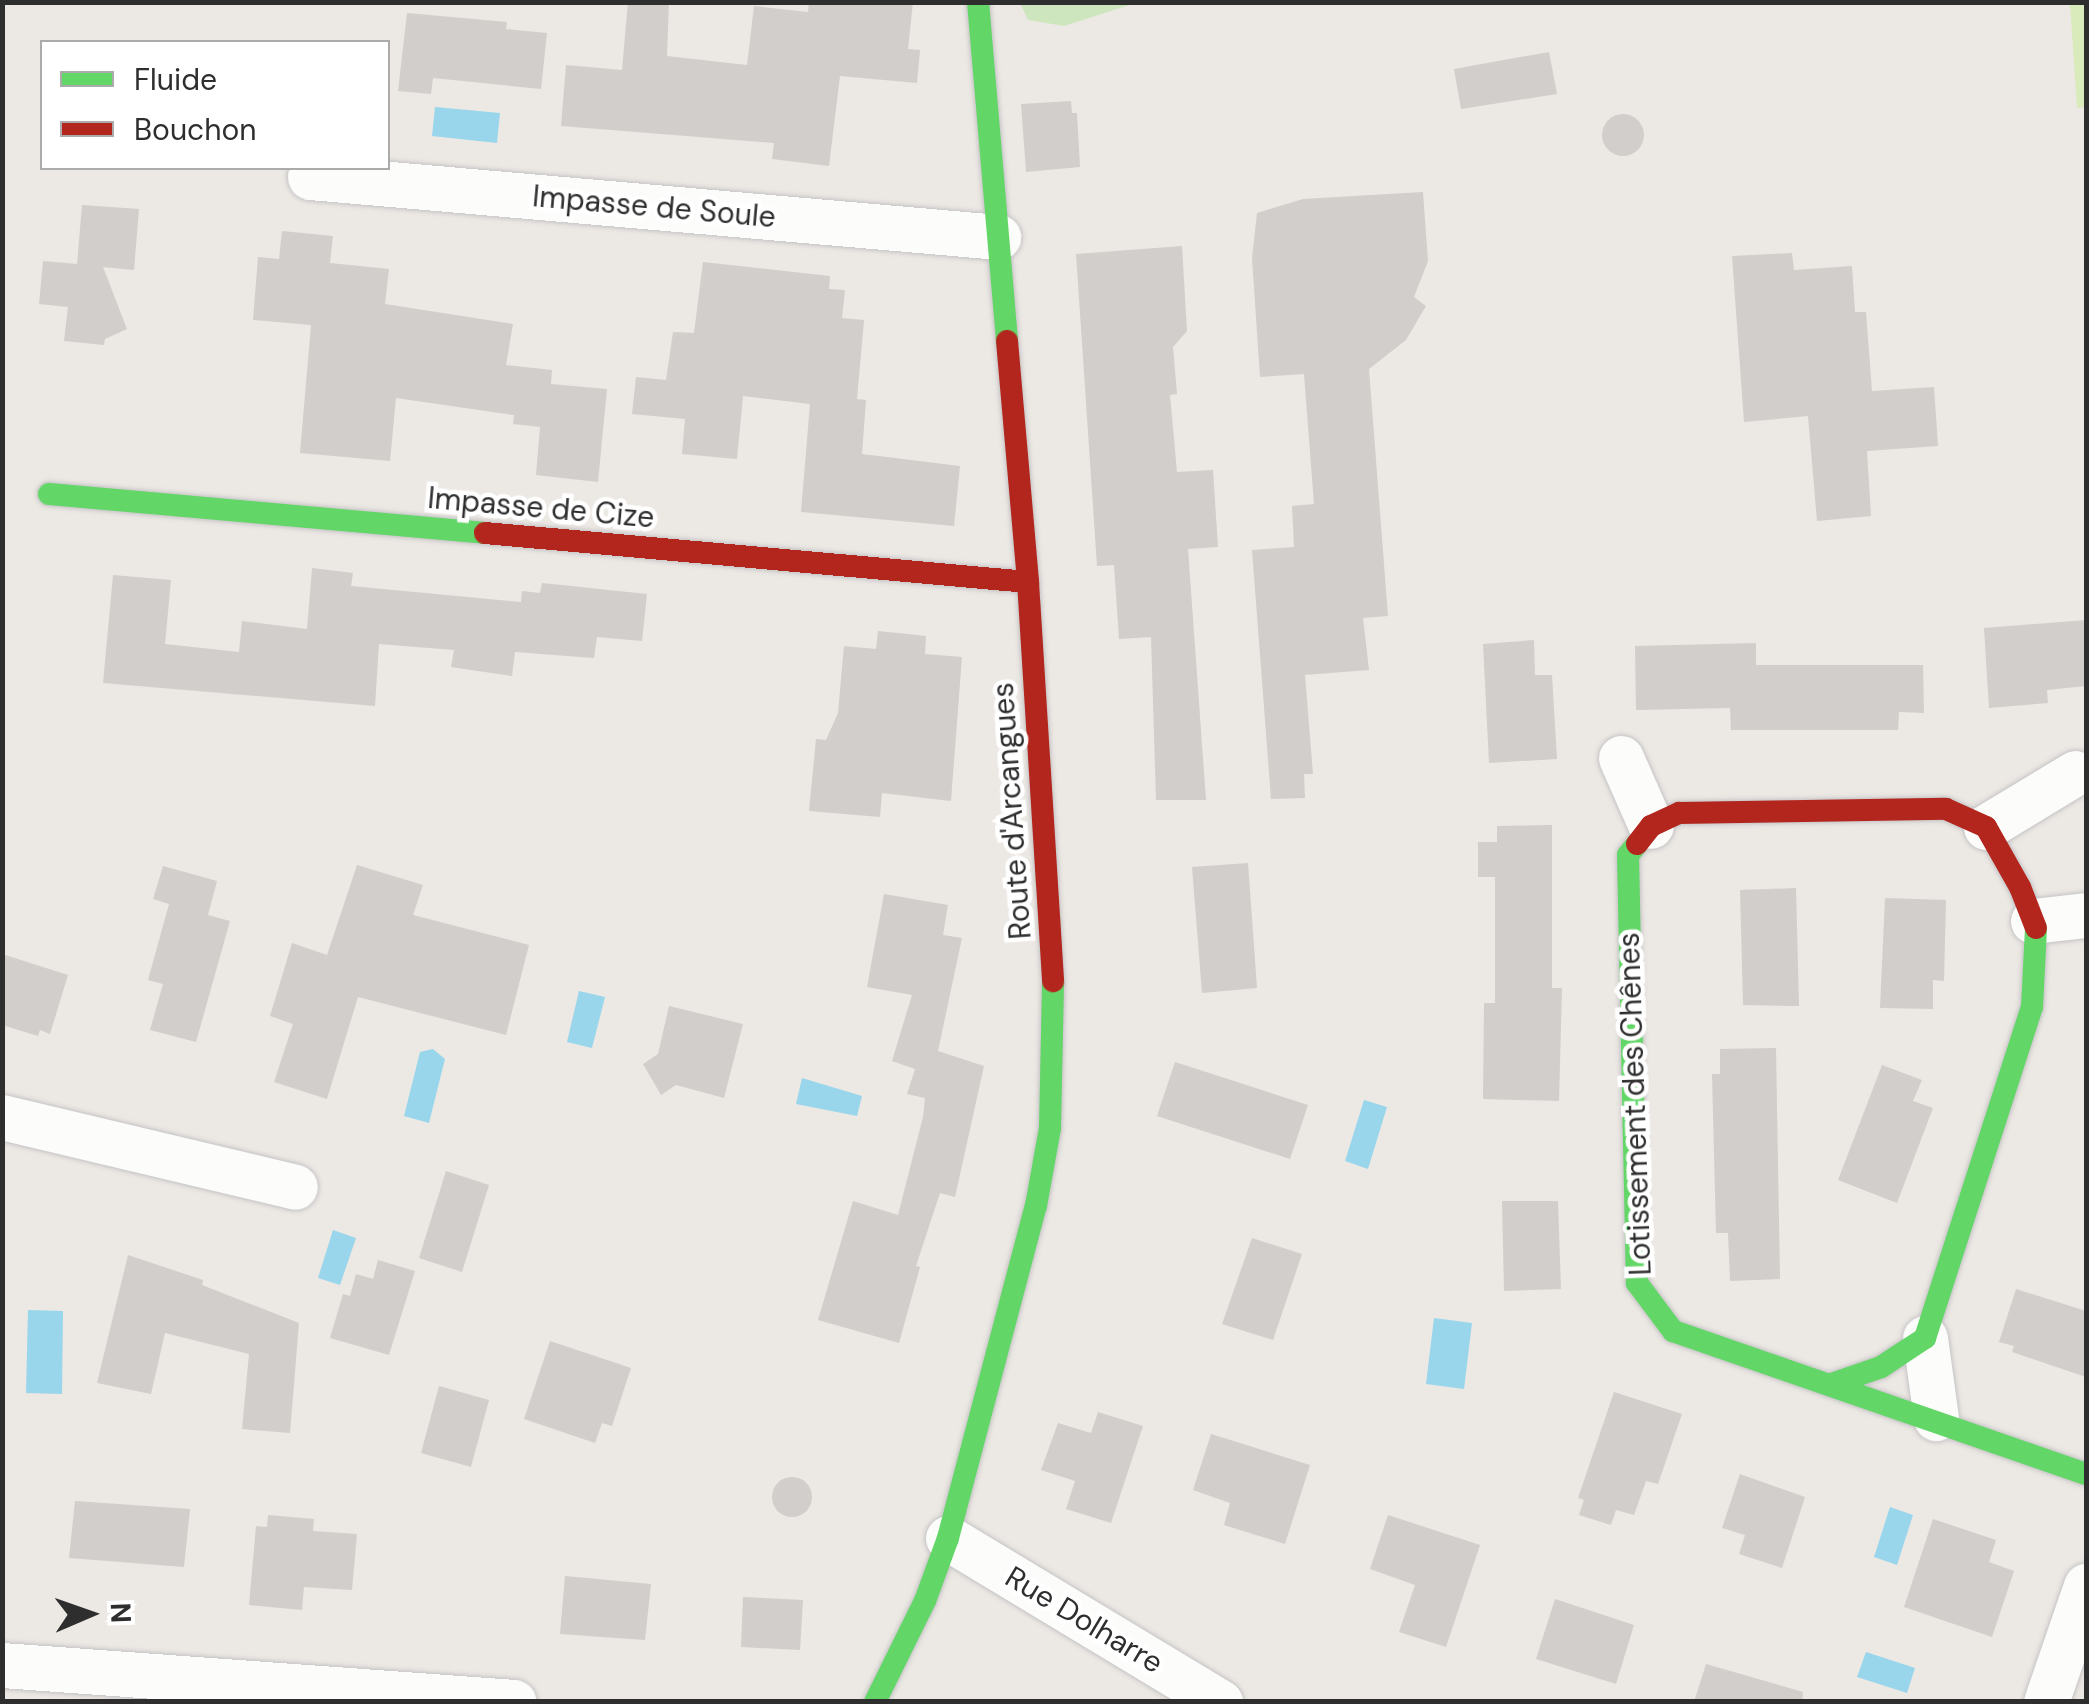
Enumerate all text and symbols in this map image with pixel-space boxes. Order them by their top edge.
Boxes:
legend [40,40,390,170]
text: Fluide [134,60,217,99]
text: Bouchon [134,110,257,149]
street label: Impasse de Soule [531,178,777,236]
street label: Impasse de Cize [426,480,656,536]
street label: Route d'Arcangues [985,681,1039,941]
street label: Lotissement des Chênes [1611,932,1659,1276]
street label: Rue Dolharre [999,1559,1169,1681]
north arrow [40,1564,140,1664]
text: N [102,1602,139,1624]

